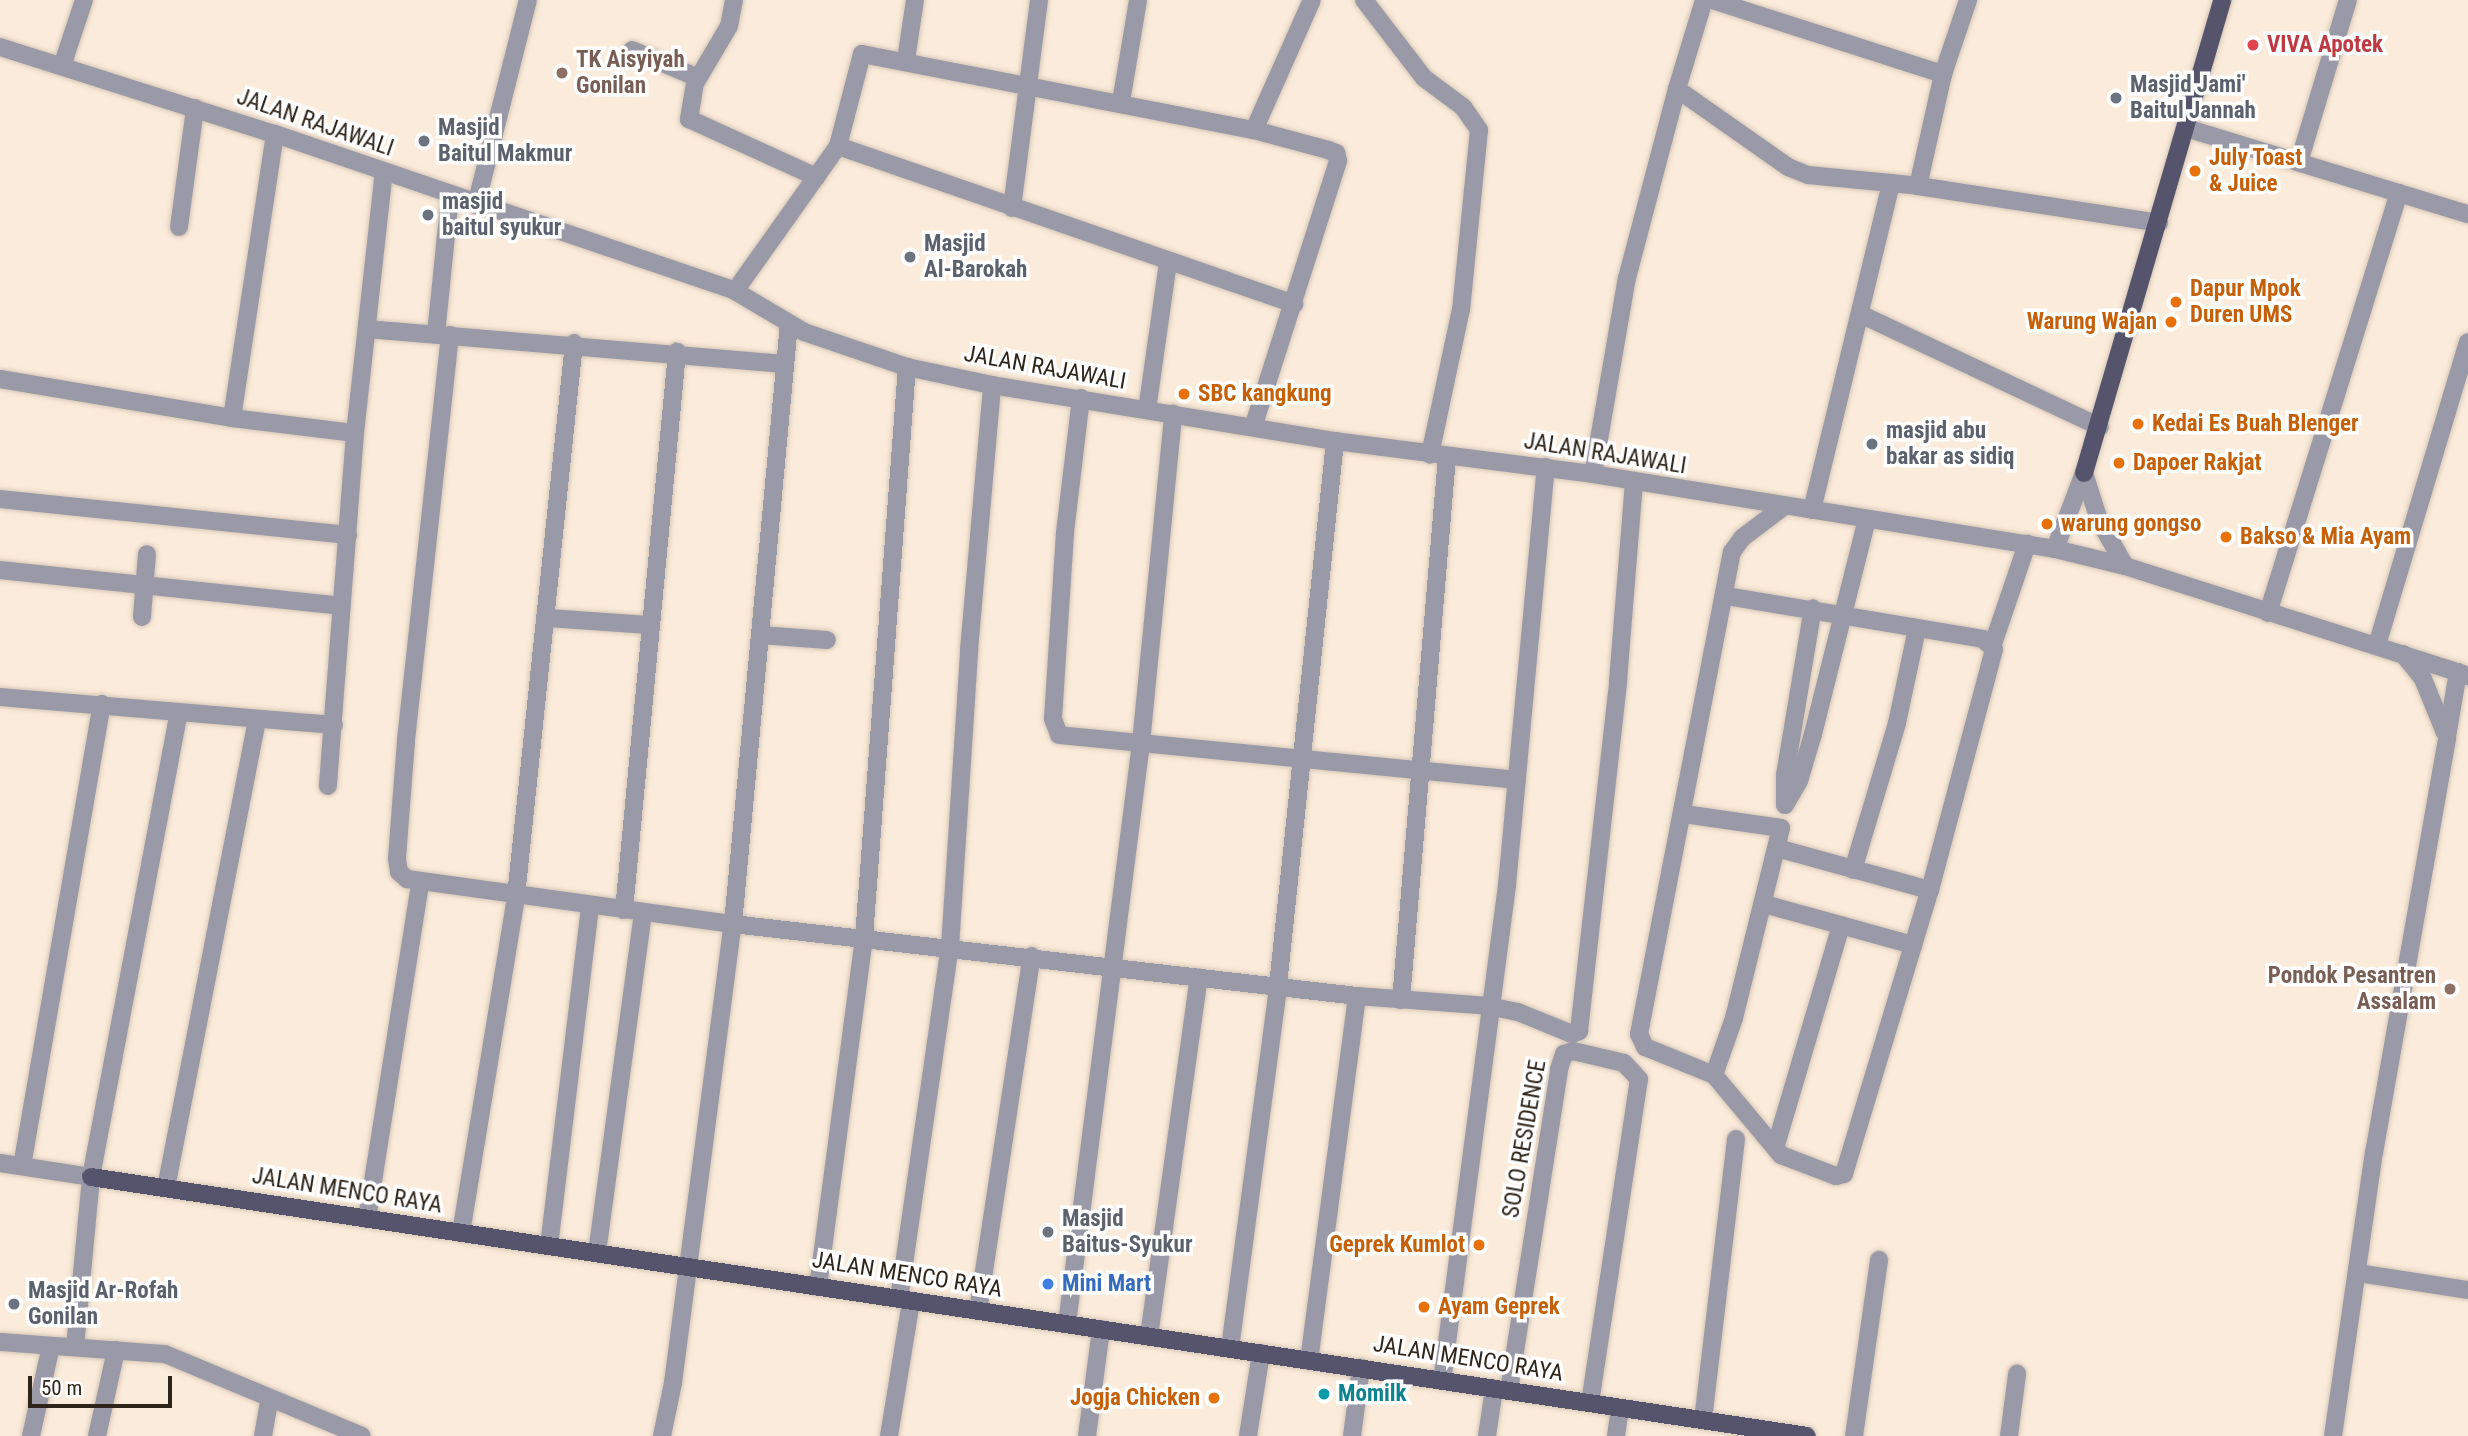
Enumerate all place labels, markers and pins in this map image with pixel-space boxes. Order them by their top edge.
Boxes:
place label: VIVA Apotek [2267,31,2383,59]
marker: VIVA Apotek [2245,37,2261,53]
place label: TK Aisyiyah Gonilan [576,46,685,100]
marker: TK Aisyiyah Gonilan [554,65,570,81]
place label: Masjid Jami' Baitul Jannah [2130,71,2256,125]
marker: Masjid Jami' Baitul Jannah [2108,90,2124,106]
place label: Masjid Baitul Makmur [438,114,572,168]
marker: Masjid Baitul Makmur [416,133,432,149]
place label: July Toast & Juice [2209,144,2303,198]
marker: July Toast & Juice [2187,163,2203,179]
place label: masjid baitul syukur [442,188,561,242]
marker: masjid baitul syukur [420,207,436,223]
place label: Masjid Al-Barokah [924,230,1027,284]
marker: Masjid Al-Barokah [902,249,918,265]
place label: Dapur Mpok Duren UMS [2190,275,2301,329]
marker: Dapur Mpok Duren UMS [2168,294,2184,310]
place label: Warung Wajan [2027,308,2157,336]
marker: Warung Wajan [2163,314,2179,330]
place label: SBC kangkung [1198,380,1332,408]
marker: SBC kangkung [1176,386,1192,402]
place label: Kedai Es Buah Blenger [2152,410,2359,438]
marker: Kedai Es Buah Blenger [2130,416,2146,432]
place label: masjid abu bakar as sidiq [1886,417,2014,471]
marker: masjid abu bakar as sidiq [1864,436,1880,452]
place label: Dapoer Rakjat [2133,449,2262,477]
marker: Dapoer Rakjat [2111,455,2127,471]
place label: warung gongso [2061,510,2201,538]
marker: warung gongso [2039,516,2055,532]
place label: Bakso & Mia Ayam [2240,523,2411,551]
marker: Bakso & Mia Ayam [2218,529,2234,545]
place label: Pondok Pesantren Assalam [2268,962,2436,1016]
marker: Pondok Pesantren Assalam [2442,981,2458,997]
place label: Masjid Baitus-Syukur [1062,1205,1193,1259]
marker: Masjid Baitus-Syukur [1040,1224,1056,1240]
place label: Geprek Kumlot [1329,1231,1465,1259]
marker: Geprek Kumlot [1471,1237,1487,1253]
place label: Mini Mart [1062,1270,1151,1298]
marker: Mini Mart [1040,1276,1056,1292]
place label: Masjid Ar-Rofah Gonilan [28,1277,178,1331]
place label: Ayam Geprek [1438,1293,1560,1321]
marker: Masjid Ar-Rofah Gonilan [6,1296,22,1312]
marker: Ayam Geprek [1416,1299,1432,1315]
place label: Momilk [1338,1380,1407,1408]
place label: Jogja Chicken [1070,1384,1200,1412]
marker: Momilk [1316,1386,1332,1402]
marker: Jogja Chicken [1206,1390,1222,1406]

